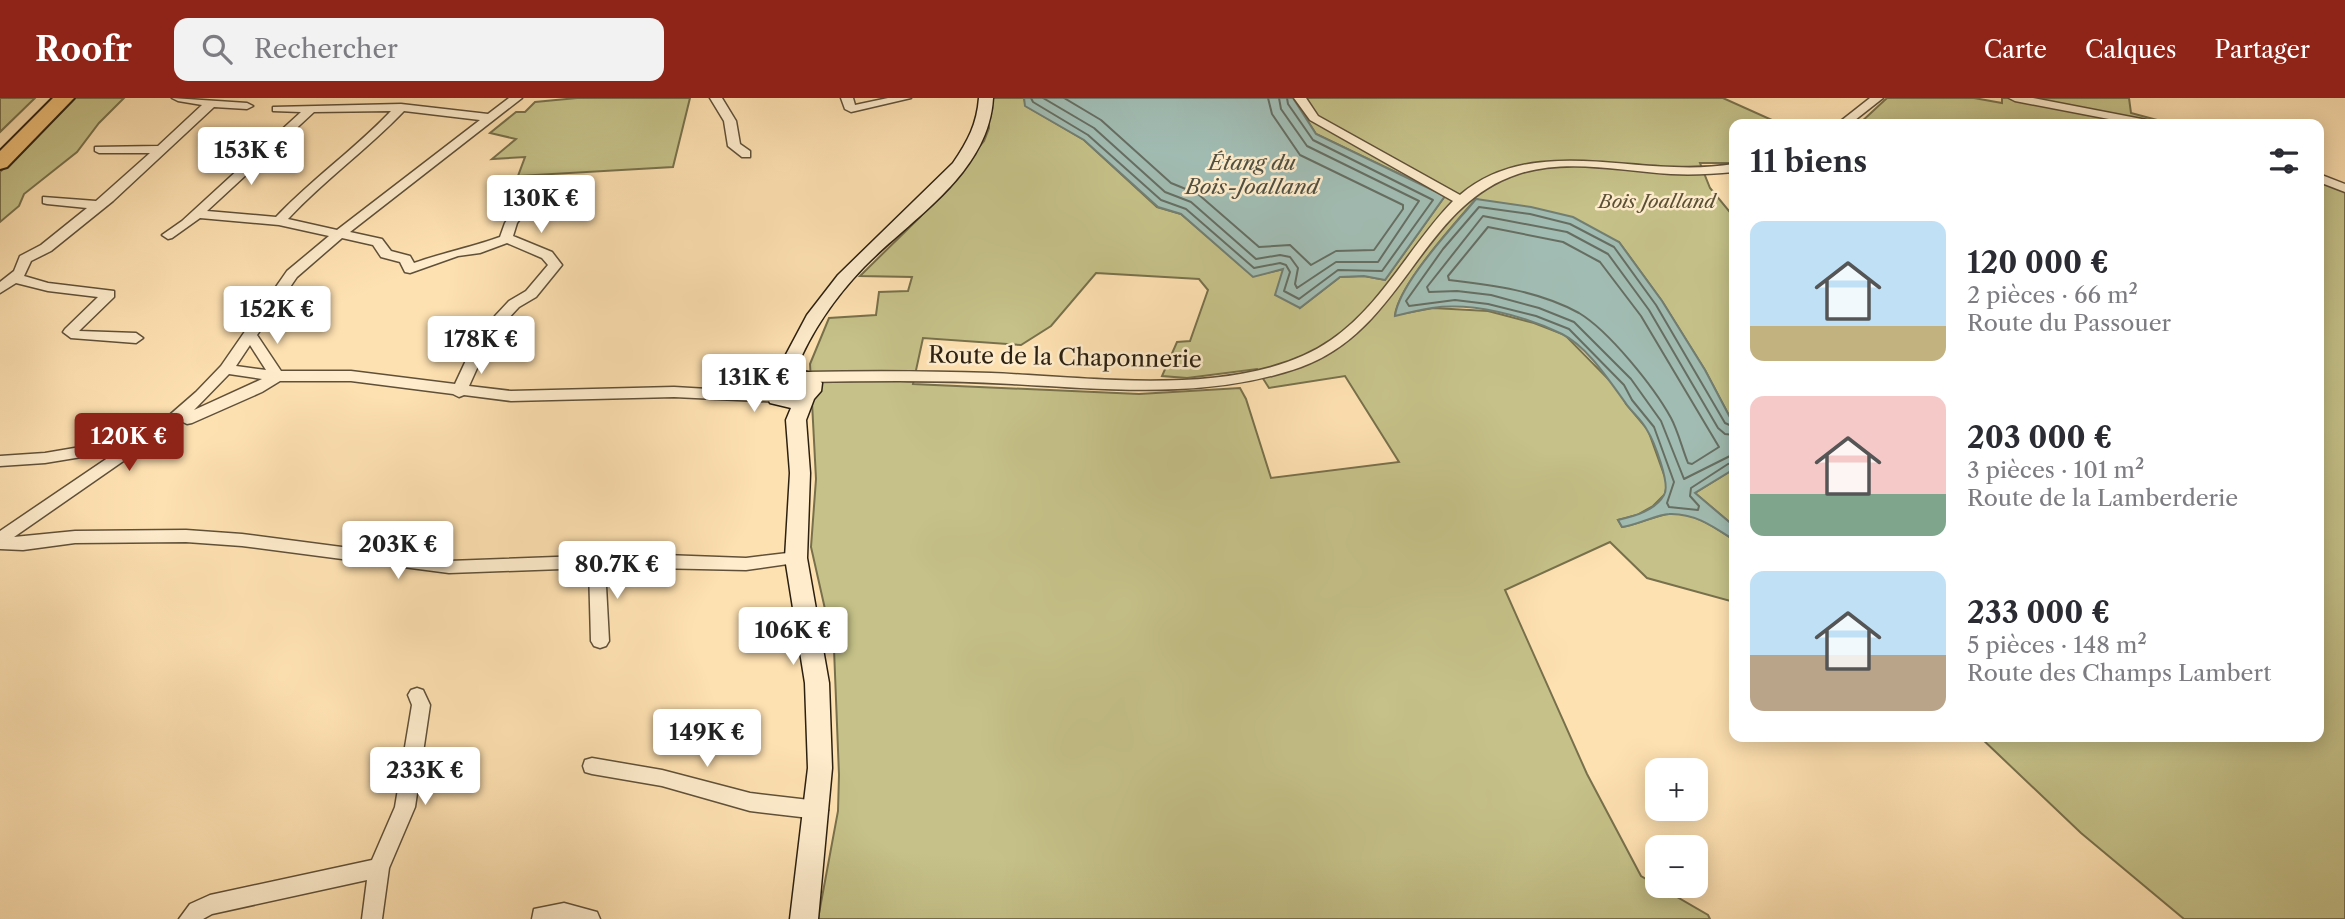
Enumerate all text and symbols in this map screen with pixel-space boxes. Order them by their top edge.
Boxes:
search box [174,18,664,81]
text: Roofr [35,29,132,70]
icon: search [198,30,236,68]
text: Rechercher [254,33,398,65]
text: Carte [1984,35,2047,64]
text: Calques [2085,35,2176,64]
text: Partager [2214,35,2310,64]
pin: 153K € [194,127,308,187]
text: 153K € [214,136,288,164]
icon: filters [2265,142,2303,180]
text: 11 biens [1750,143,1867,180]
water label: Étang du Bois-Joalland [1183,150,1321,199]
pin: 130K € [484,176,598,235]
text: 130K € [503,184,579,212]
park label: Bois Joalland [1597,190,1717,213]
text: 120 000 € [1967,244,2109,281]
icon: home [1806,249,1890,333]
text: 2 pièces · 66 m² [1967,281,2138,309]
pin: 152K € [220,286,334,346]
text: 152K € [240,295,314,323]
text: Route du Passouer [1967,309,2171,337]
pin: 178K € [424,316,538,376]
text: 178K € [444,325,518,353]
street label: Route de la Chaponnerie [928,341,1202,373]
pin: 131K € [697,354,811,414]
text: 131K € [718,363,790,391]
pin: 120K € [72,414,186,473]
text: 203 000 € [1967,419,2112,456]
text: 120K € [91,422,167,450]
icon: home [1806,424,1890,508]
text: 3 pièces · 101 m² [1967,456,2144,484]
text: Route de la Lamberderie [1967,484,2238,512]
pin: 203K € [341,522,455,581]
text: 203K € [358,530,438,558]
pin: 80.7K € [552,542,682,601]
text: 80.7K € [575,550,659,578]
text: 233 000 € [1967,594,2110,631]
icon: home [1806,599,1890,683]
pin: 106K € [736,608,850,667]
text: 106K € [755,616,831,644]
text: 5 pièces · 148 m² [1967,631,2147,659]
text: Route des Champs Lambert [1967,659,2271,687]
pin: 149K € [650,710,764,769]
text: 149K € [669,718,745,746]
pin: 233K € [368,748,482,807]
text: 233K € [386,756,464,784]
map controls [1645,758,1708,898]
button: + [1645,758,1708,821]
button: − [1645,835,1708,898]

